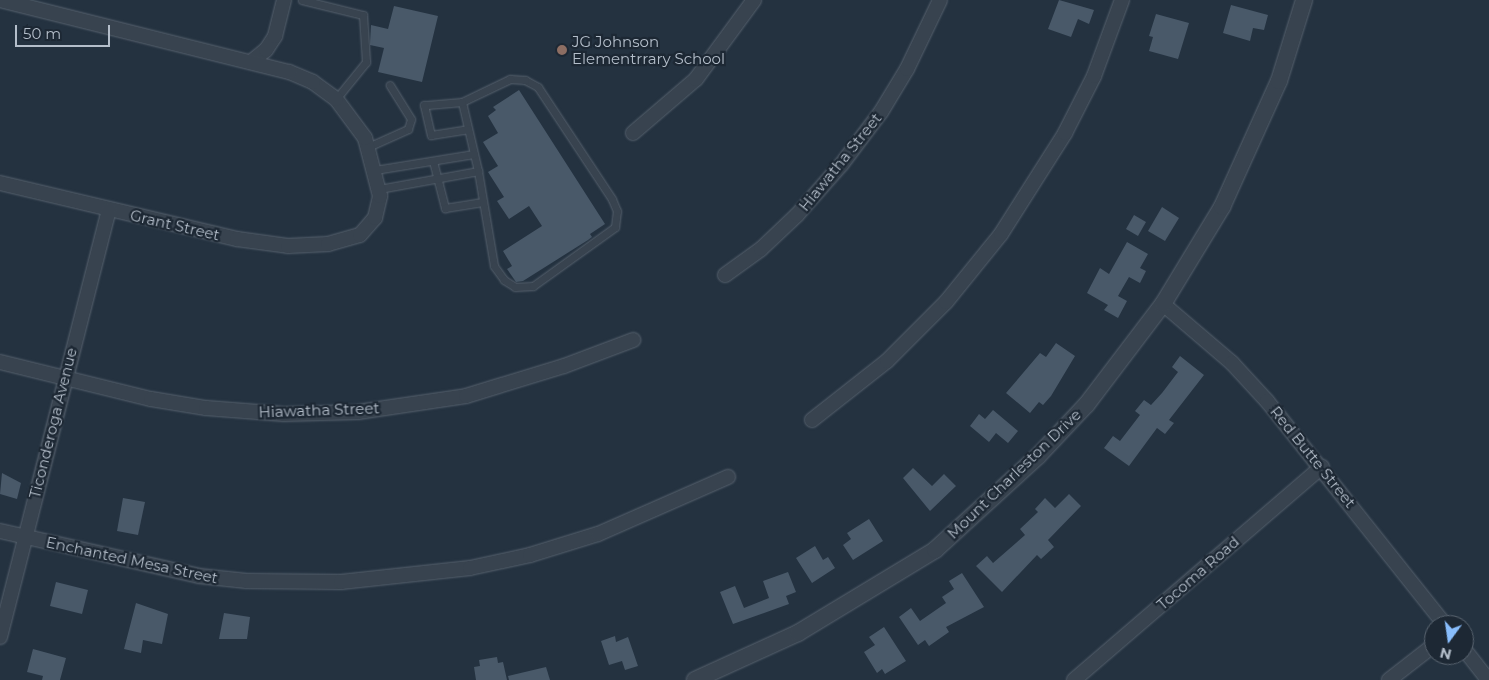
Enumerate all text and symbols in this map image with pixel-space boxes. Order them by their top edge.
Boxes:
scale bar [18,15,112,47]
text: 50 m [23,24,61,43]
place label: JG Johnson Elementrrary School [572,32,725,67]
marker: JG Johnson Elementrrary School [556,44,568,56]
street label: Hiawatha Street [795,109,885,215]
street label: Grant Street [128,206,222,244]
street label: Ticonderoga Avenue [26,346,80,500]
street label: Hiawatha Street [258,399,380,421]
street label: Red Butte Street [1267,403,1359,511]
street label: Mount Charleston Drive [944,406,1084,542]
street label: Tocoma Road [1153,532,1243,614]
street label: Enchanted Mesa Street [44,533,220,587]
north arrow [1424,615,1474,665]
text: N [1438,643,1453,664]

